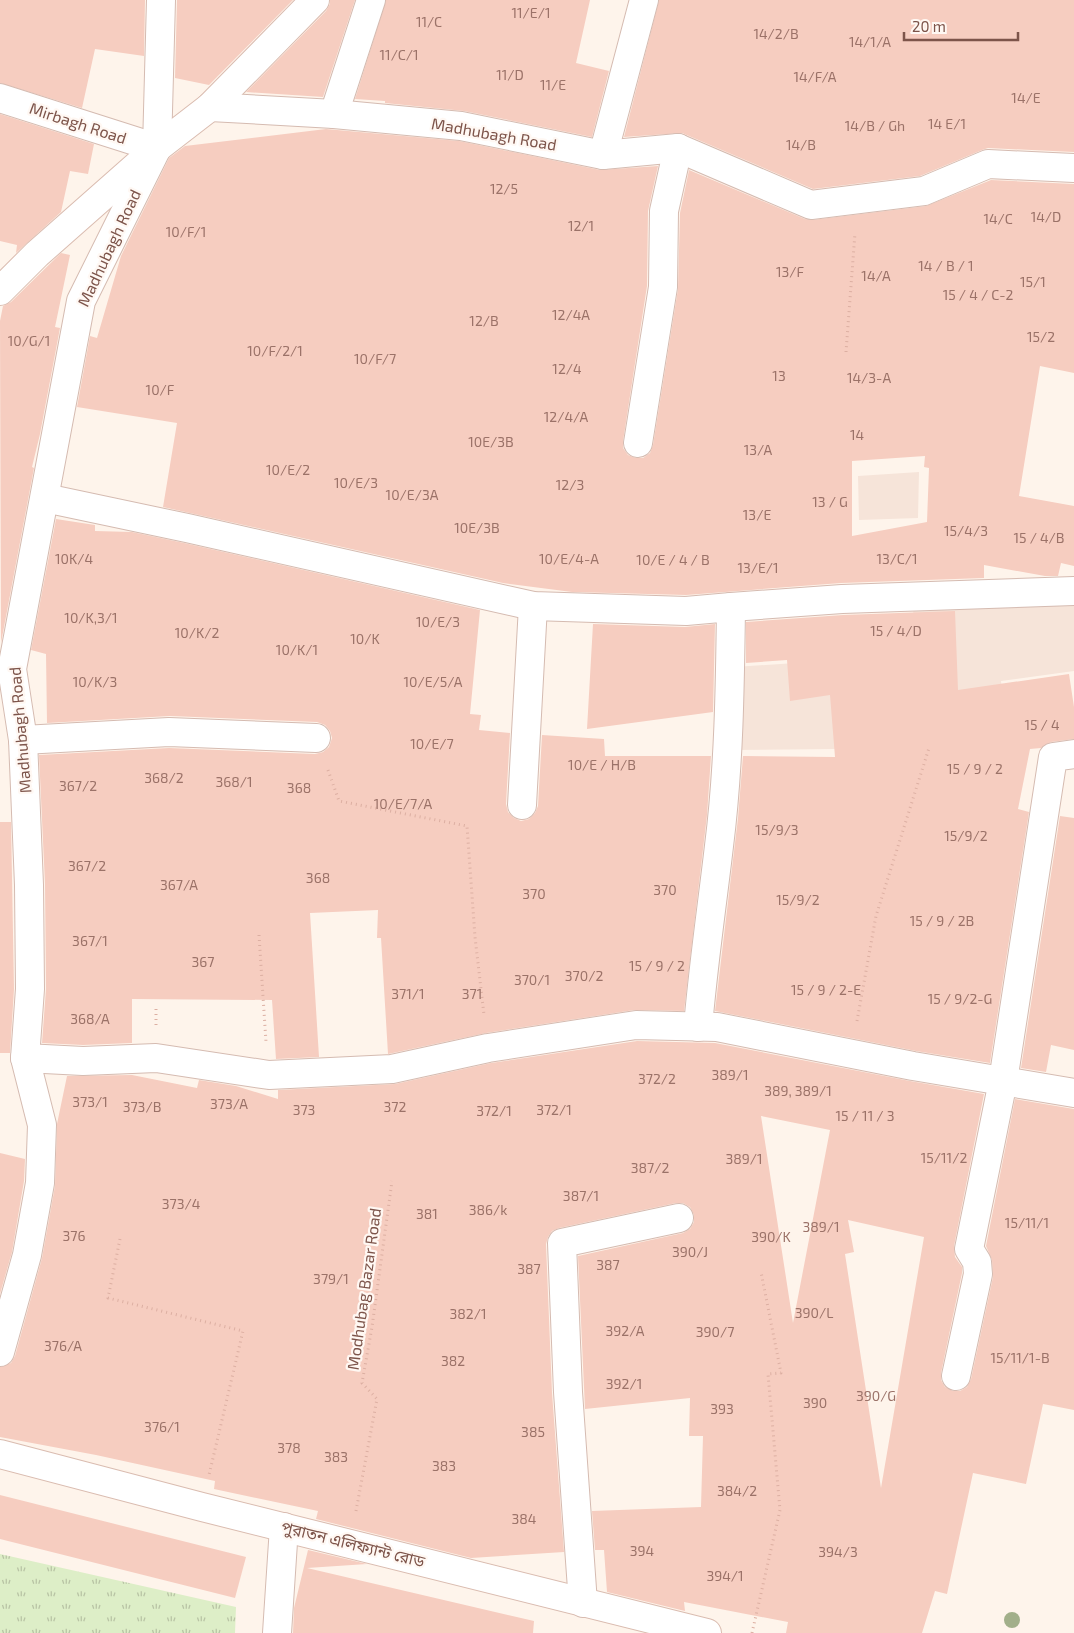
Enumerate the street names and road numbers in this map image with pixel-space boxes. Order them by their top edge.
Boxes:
street label: Mirbagh Road [27,98,129,147]
street label: Madhubagh Road [430,113,558,154]
street label: Madhubagh Road [73,186,144,309]
street label: Madhubagh Road [5,666,34,794]
street label: Modhubag Bazar Road [343,1207,384,1371]
street label: পুরাতন এলিফ্যান্ট রোড [279,1516,427,1572]

